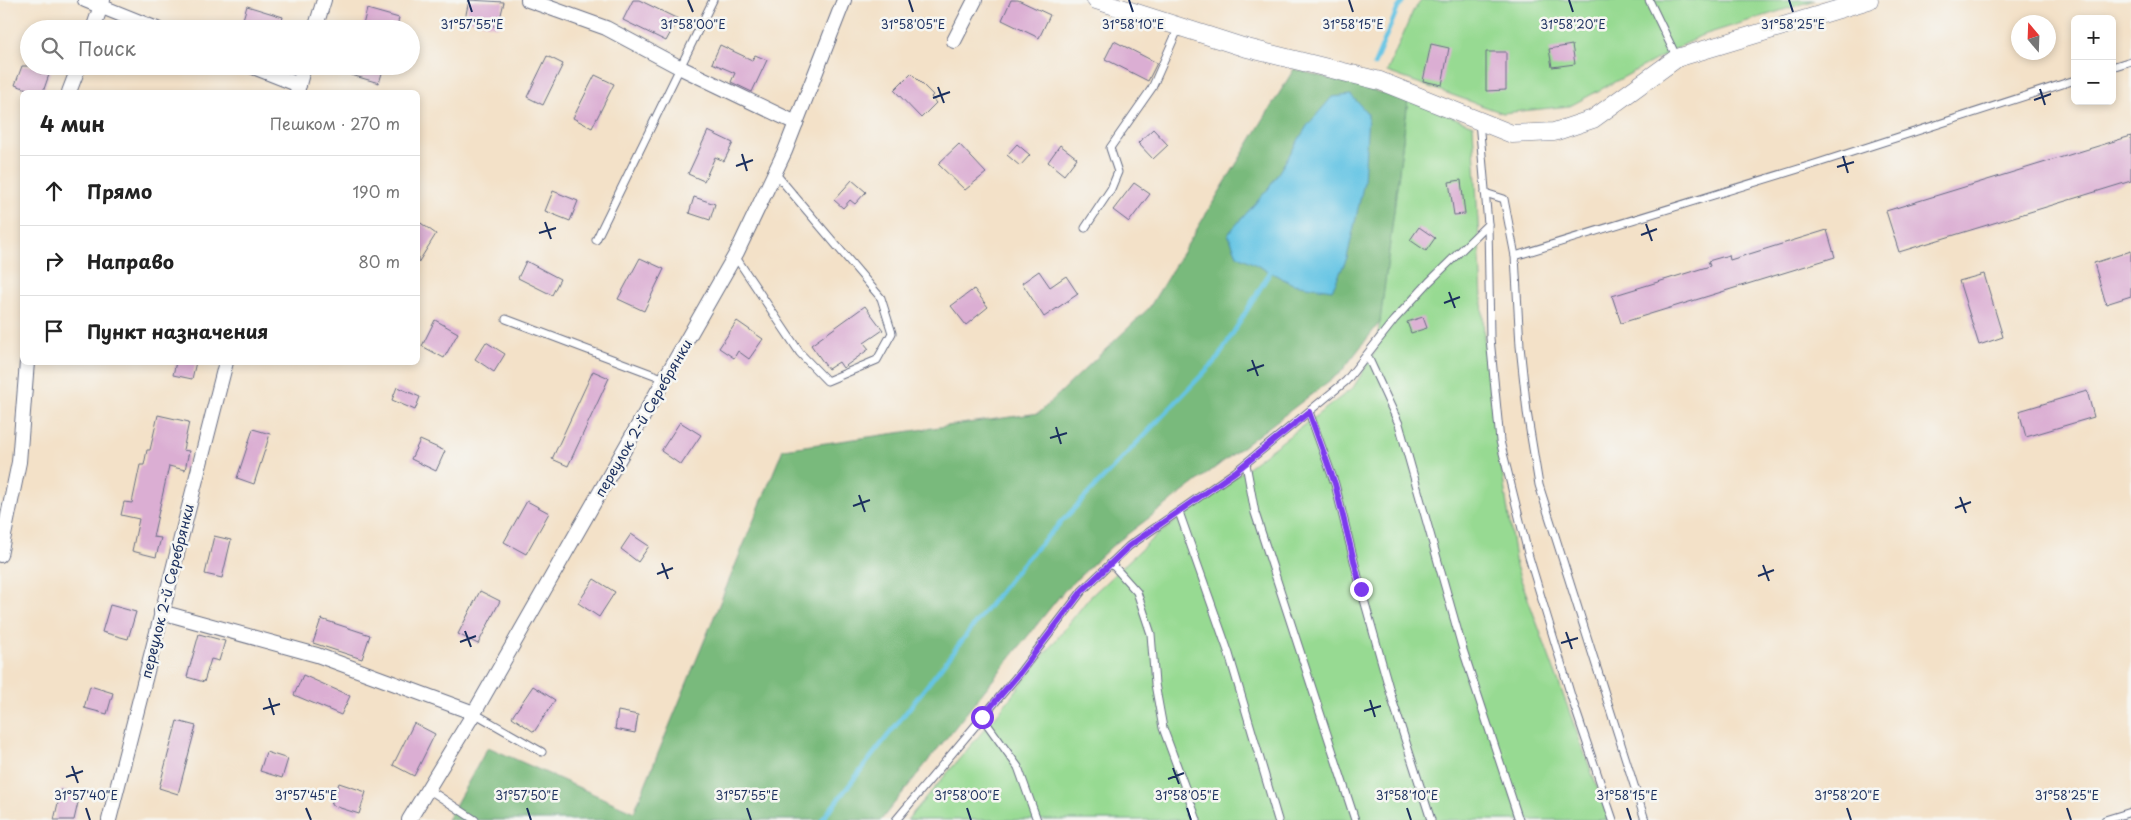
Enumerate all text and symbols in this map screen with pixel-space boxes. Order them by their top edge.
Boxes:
text: 31°57'55"E [441,15,503,33]
text: 31°58'00"E [660,15,726,33]
text: 31°58'05"E [881,15,945,33]
text: 31°58'10"E [1102,15,1164,33]
text: 31°58'15"E [1322,15,1384,33]
text: 31°58'20"E [1540,15,1606,33]
text: 31°58'25"E [1761,15,1825,33]
north arrow [2011,15,2056,60]
map controls [2071,15,2116,105]
button: + [2071,15,2116,60]
search box [20,20,420,75]
icon: search [38,34,66,62]
text: Поиск [78,34,136,62]
button: − [2071,60,2116,105]
text: 4 мин [40,107,105,139]
text: Пешком · 270 m [270,111,400,135]
icon: ahead [40,177,68,205]
text: Прямо [87,177,152,205]
text: 190 m [352,179,400,203]
icon: right [40,247,68,275]
text: Направо [87,247,174,275]
text: 80 m [358,249,400,273]
icon: arrive [40,317,68,345]
text: Пункт назначения [87,317,268,345]
street label: переулок 2-й Серебрянки [589,335,697,501]
street label: переулок 2-й Серебрянки [135,502,199,680]
route end [1350,578,1373,601]
route start [971,706,994,729]
text: 31°57'40"E [54,786,118,804]
text: 31°57'45"E [275,786,337,804]
text: 31°57'50"E [495,786,559,804]
text: 31°57'55"E [716,786,778,804]
text: 31°58'00"E [934,786,1000,804]
text: 31°58'05"E [1155,786,1219,804]
text: 31°58'10"E [1376,786,1438,804]
text: 31°58'15"E [1596,786,1658,804]
text: 31°58'20"E [1814,786,1880,804]
text: 31°58'25"E [2035,786,2099,804]

